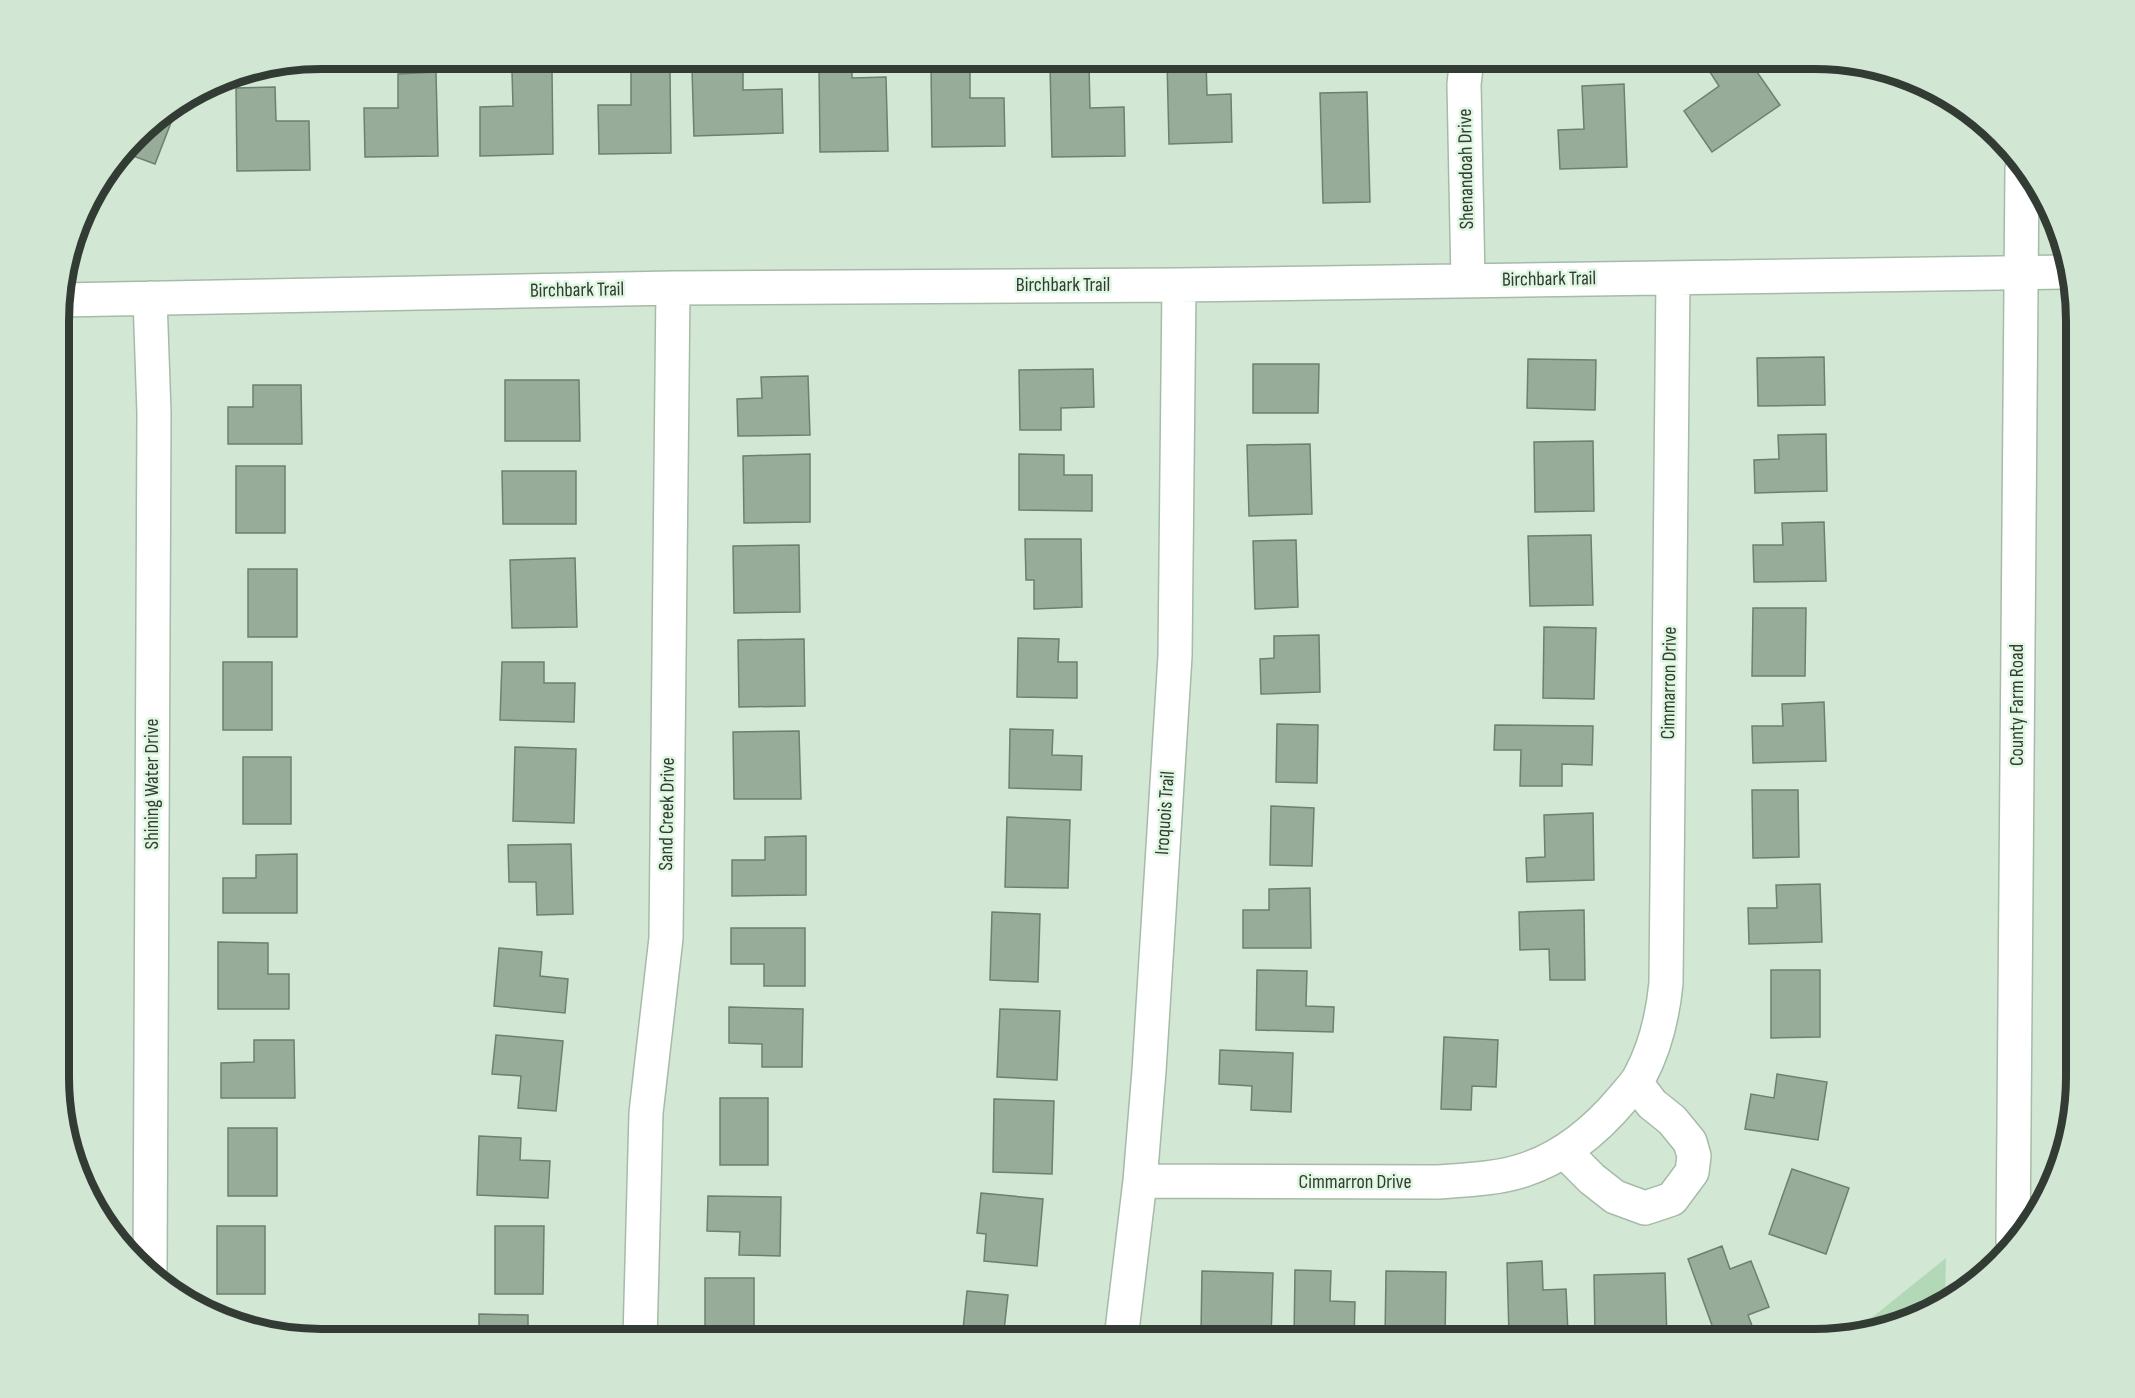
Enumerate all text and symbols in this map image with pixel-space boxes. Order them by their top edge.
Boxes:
street label: Shenandoah Drive [1453,108,1479,230]
street label: Birchbark Trail [1502,266,1596,292]
street label: Birchbark Trail [1016,273,1110,297]
street label: Birchbark Trail [530,277,624,303]
street label: Cimmarron Drive [1656,626,1682,740]
street label: County Farm Road [2005,644,2029,766]
street label: Shining Water Drive [140,719,164,849]
street label: Sand Creek Drive [654,757,680,871]
street label: Iroquois Trail [1150,770,1180,856]
street label: Cimmarron Drive [1299,1170,1411,1194]

